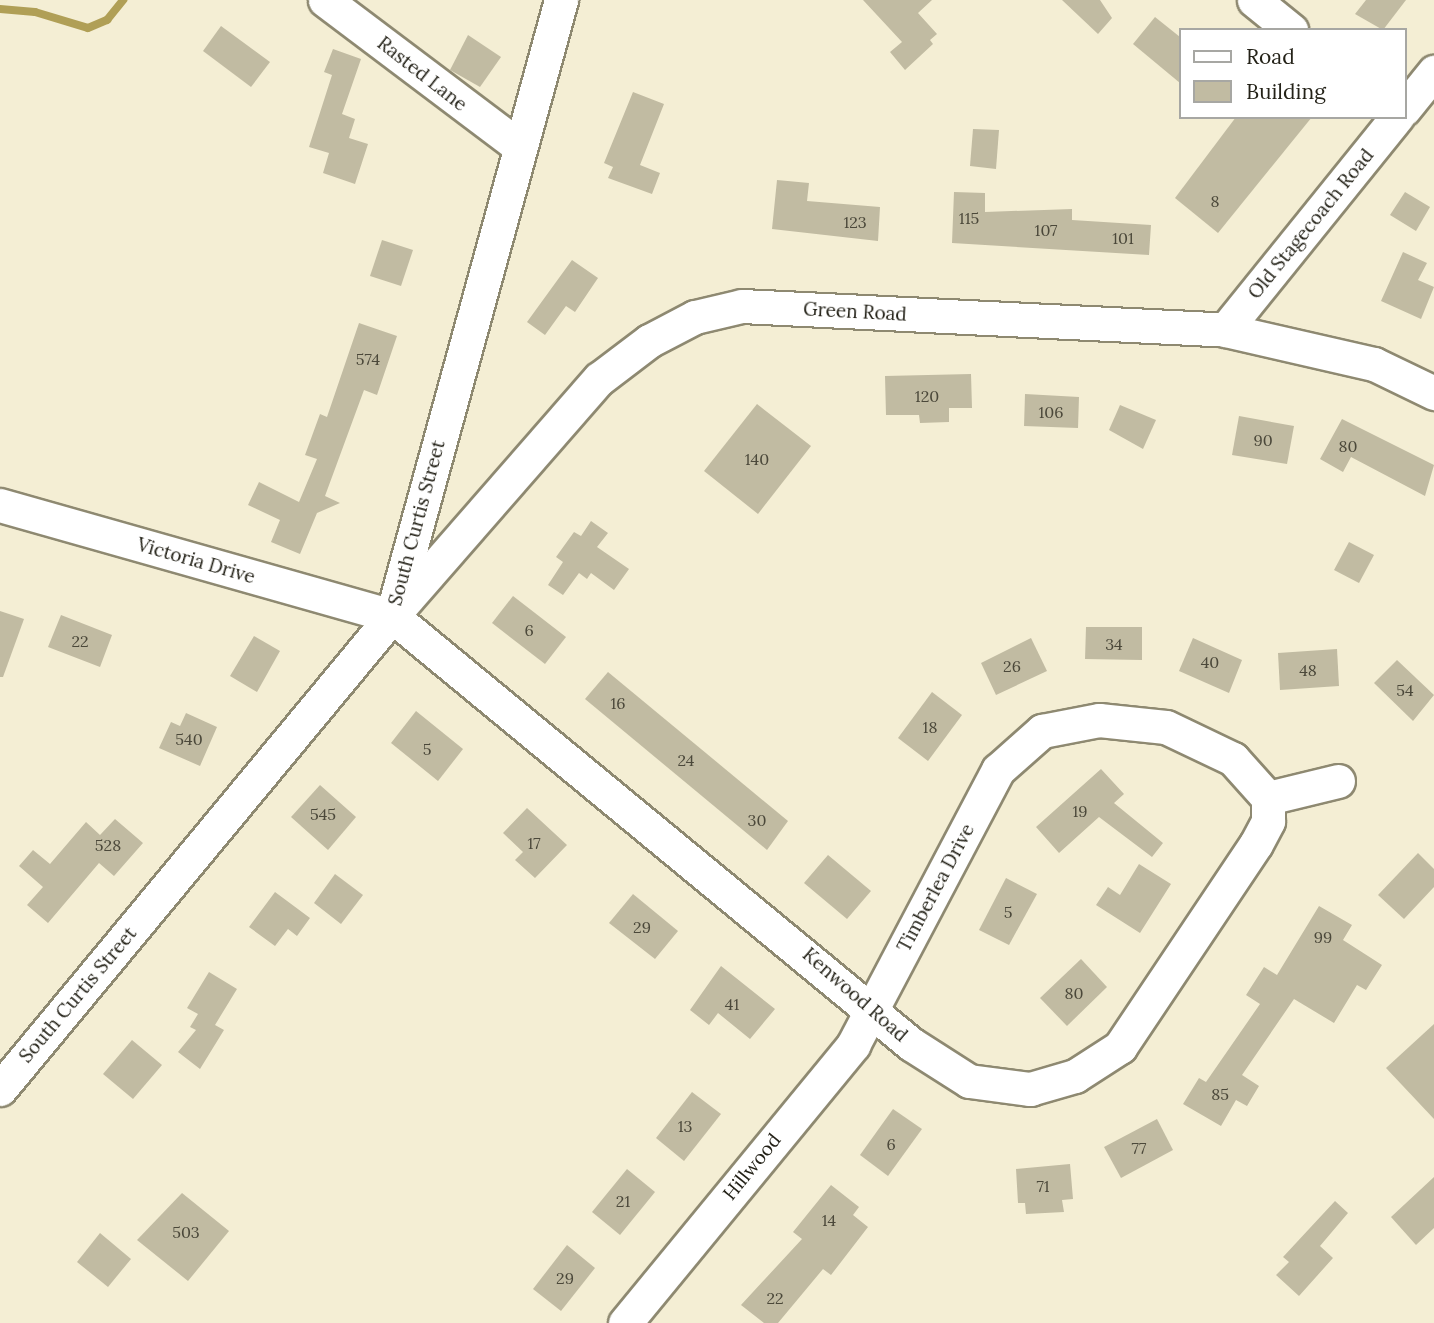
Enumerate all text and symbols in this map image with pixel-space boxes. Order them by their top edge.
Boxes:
legend [1178,28,1406,119]
street label: Rasted Lane [373,32,471,116]
text: Road [1246,43,1295,70]
text: Building [1246,78,1326,105]
street label: Old Stagecoach Road [1243,144,1379,304]
house number: 8 [1211,191,1219,211]
house number: 115 [959,208,979,228]
house number: 123 [843,212,867,232]
house number: 107 [1035,220,1057,240]
house number: 101 [1112,228,1134,248]
street label: Green Road [803,298,907,326]
house number: 574 [356,349,380,369]
house number: 120 [915,386,939,406]
house number: 106 [1038,402,1064,422]
house number: 90 [1253,430,1273,450]
house number: 80 [1339,436,1357,456]
street label: South Curtis Street [384,438,450,608]
house number: 140 [745,449,769,469]
street label: Victoria Drive [134,533,258,589]
house number: 6 [524,620,534,640]
house number: 22 [71,631,89,651]
house number: 34 [1105,634,1123,654]
house number: 40 [1201,652,1219,672]
house number: 26 [1003,656,1021,676]
house number: 48 [1299,660,1317,680]
house number: 54 [1396,680,1414,700]
house number: 16 [610,693,626,713]
house number: 18 [923,717,937,737]
house number: 540 [175,729,203,749]
house number: 5 [423,739,431,759]
house number: 24 [678,750,694,770]
house number: 19 [1072,801,1088,821]
house number: 545 [310,804,336,824]
house number: 30 [748,810,766,830]
street label: Timberlea Drive [893,820,979,956]
house number: 17 [527,833,541,853]
house number: 528 [95,835,121,855]
house number: 5 [1004,902,1012,922]
house number: 29 [633,917,651,937]
street label: South Curtis Street [15,922,141,1068]
house number: 99 [1314,927,1332,947]
street label: Kenwood Road [798,943,912,1047]
house number: 80 [1065,983,1083,1003]
house number: 41 [725,994,739,1014]
house number: 85 [1211,1084,1229,1104]
house number: 13 [678,1116,692,1136]
street label: Hillwood [718,1129,786,1205]
house number: 6 [886,1134,896,1154]
house number: 77 [1132,1138,1146,1158]
house number: 71 [1036,1176,1050,1196]
house number: 21 [616,1191,630,1211]
house number: 14 [822,1210,836,1230]
house number: 503 [172,1222,200,1242]
house number: 29 [556,1268,574,1288]
house number: 22 [766,1288,784,1308]

